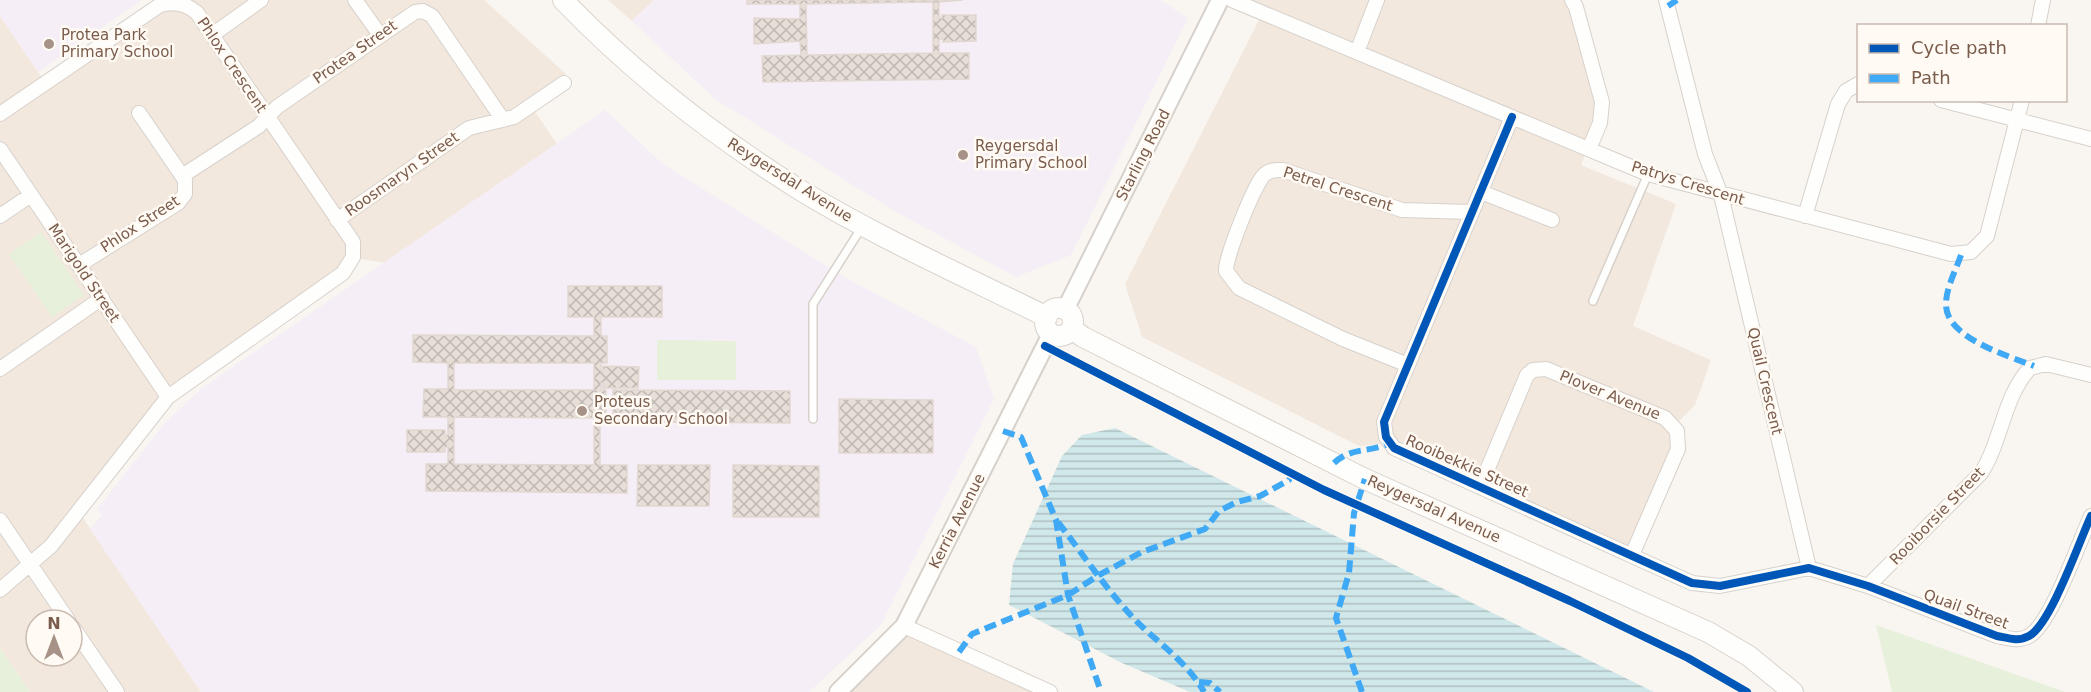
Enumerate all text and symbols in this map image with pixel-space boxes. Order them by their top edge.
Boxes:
street label: Phlox Crescent [193,14,271,116]
street label: Protea Street [310,16,401,88]
legend [1857,24,2067,102]
place label: Protea Park Primary School [61,26,174,61]
marker: Protea Park Primary School [42,37,56,51]
text: Cycle path [1911,37,2007,58]
text: Path [1911,67,1951,88]
street label: Starling Road [1112,106,1174,204]
street label: Roosmaryn Street [342,128,462,220]
street label: Reygersdal Avenue [724,134,856,226]
place label: Reygersdal Primary School [975,137,1088,172]
marker: Reygersdal Primary School [956,148,970,162]
street label: Patrys Crescent [1629,157,1747,209]
street label: Petrel Crescent [1281,163,1395,215]
street label: Phlox Street [97,192,183,256]
street label: Marigold Street [44,220,124,326]
street label: Quail Crescent [1744,325,1786,437]
street label: Plover Avenue [1557,367,1663,423]
place label: Proteus Secondary School [594,393,728,428]
marker: Proteus Secondary School [575,404,589,418]
street label: Rooibekkie Street [1403,431,1531,501]
street label: Rooiborsie Street [1886,463,1988,569]
street label: Kerria Avenue [925,470,989,572]
street label: Reygersdal Avenue [1365,471,1503,547]
street label: Quail Street [1921,585,2011,633]
north arrow [24,608,84,668]
text: N [47,614,61,633]

